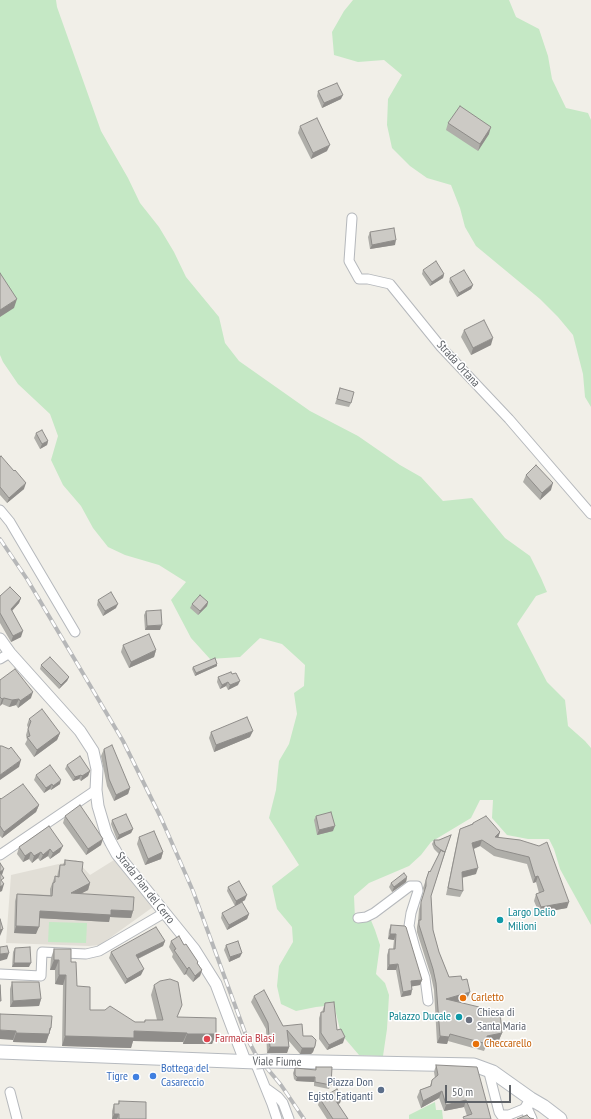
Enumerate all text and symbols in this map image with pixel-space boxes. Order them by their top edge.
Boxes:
street label: Strada Ortana [433,338,483,390]
street label: Strada Pian del Cerro [113,849,177,927]
place label: Largo Delio Milioni [508,906,556,934]
marker: Largo Delio Milioni [495,915,505,925]
place label: Carletto [471,991,504,1005]
marker: Carletto [458,993,468,1003]
place label: Chiesa di Santa Maria [477,1006,526,1034]
place label: Palazzo Ducale [389,1010,451,1024]
marker: Palazzo Ducale [454,1012,464,1022]
marker: Chiesa di Santa Maria [464,1015,474,1025]
place label: Farmacia Blasi [215,1032,275,1046]
marker: Farmacia Blasi [202,1034,212,1044]
place label: Checcarello [484,1037,532,1051]
marker: Checcarello [471,1039,481,1049]
street label: Viale Fiume [252,1054,302,1070]
place label: Bottega del Casareccio [161,1062,209,1090]
place label: Tigre [107,1070,128,1084]
marker: Bottega del Casareccio [148,1071,158,1081]
marker: Tigre [131,1072,141,1082]
place label: Piazza Don Egisto Fatiganti [308,1076,373,1104]
scale bar [447,1077,513,1103]
text: 50 m [452,1084,473,1099]
marker: Piazza Don Egisto Fatiganti [376,1085,386,1095]

